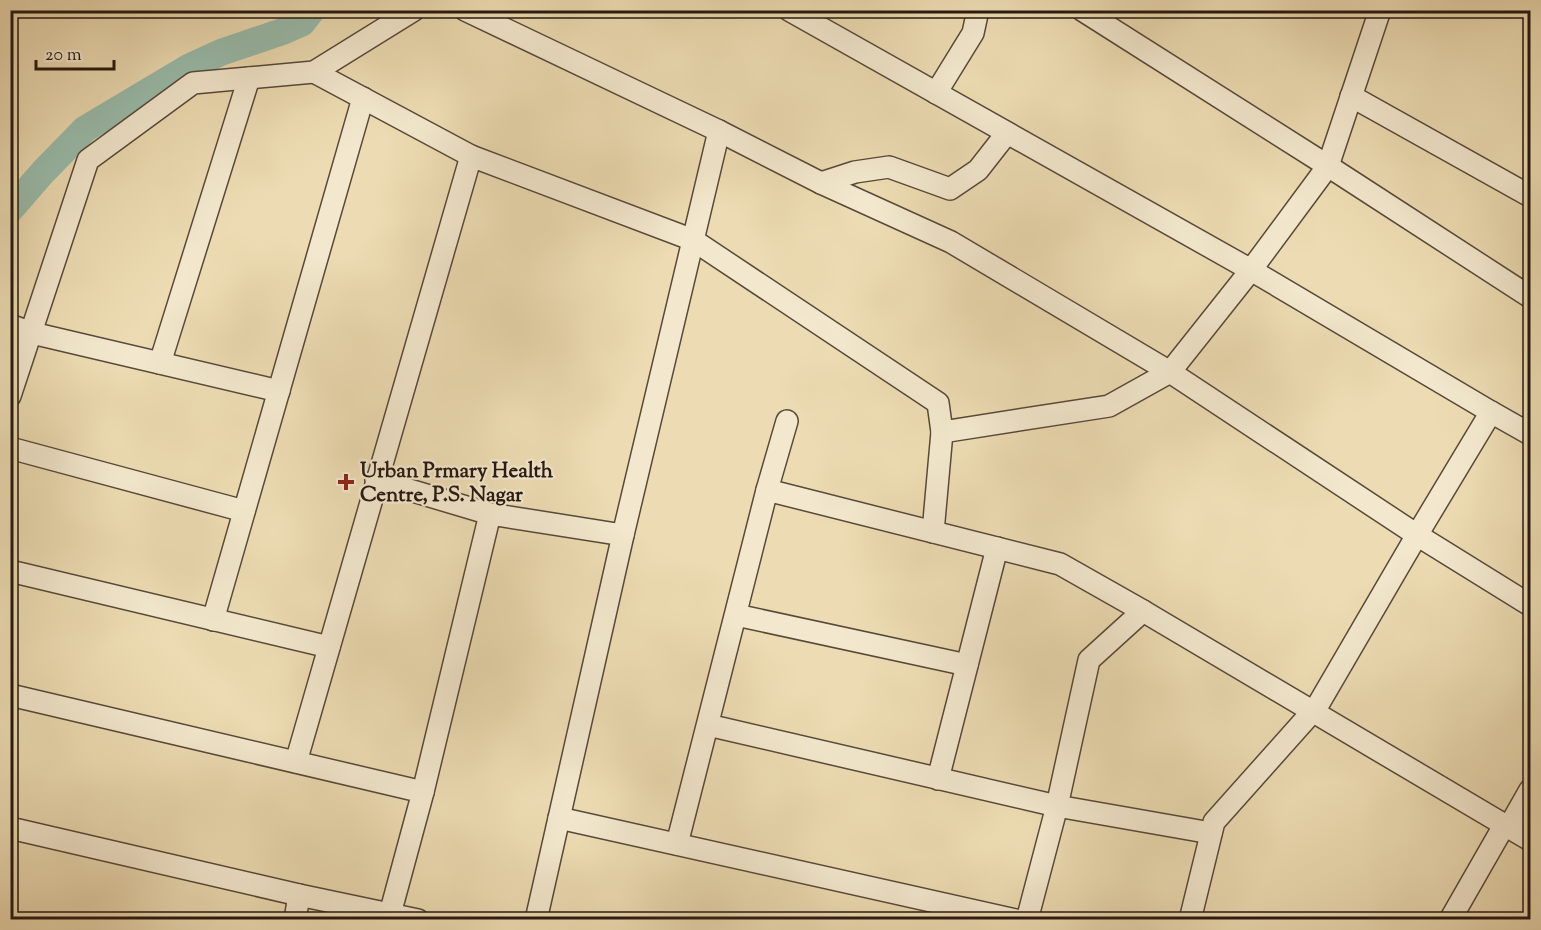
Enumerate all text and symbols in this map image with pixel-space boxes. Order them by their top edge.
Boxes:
scale bar [36,33,114,71]
text: 20 m [45,43,82,69]
place label: Urban Prmary Health Centre, P.S. Nagar [360,457,554,511]
marker: Urban Prmary Health Centre, P.S. Nagar [337,473,355,491]

